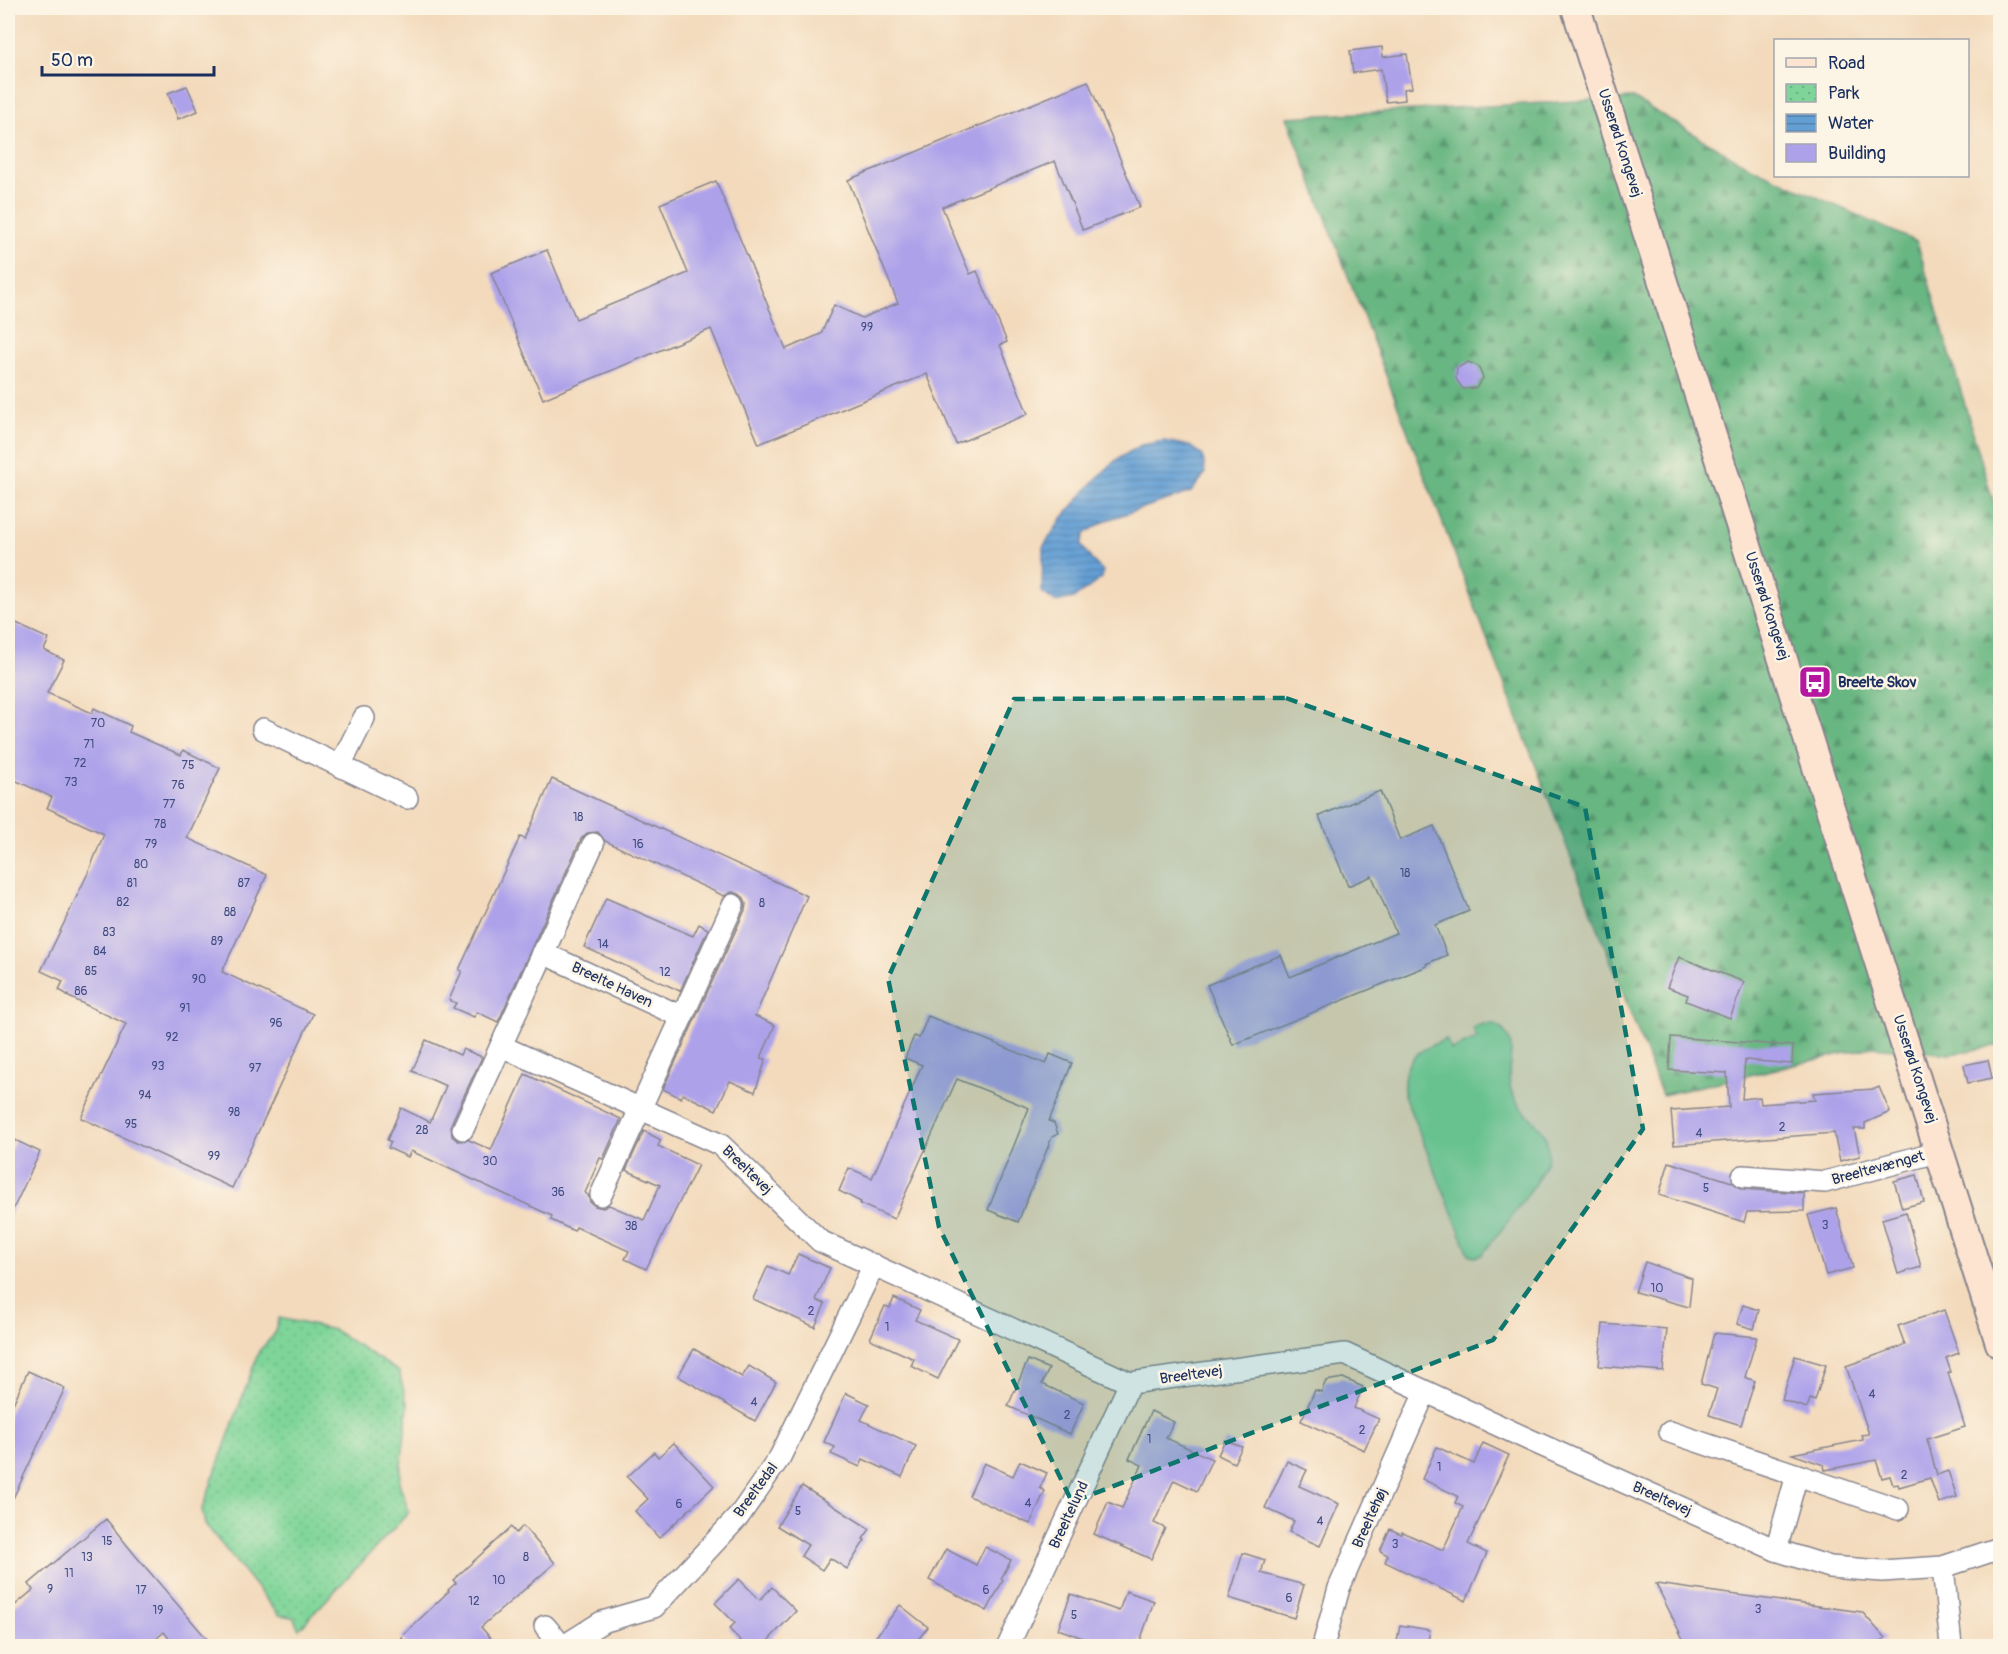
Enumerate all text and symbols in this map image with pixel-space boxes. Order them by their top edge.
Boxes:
scale bar [42,39,214,77]
legend [1774,39,1969,177]
text: 50 m [51,49,93,72]
text: Road [1828,52,1865,75]
text: Park [1828,82,1860,105]
street label: Usserød Kongevej [1594,86,1646,200]
text: Water [1828,112,1874,135]
text: Building [1828,142,1886,165]
house number: 99 [861,320,873,335]
street label: Usserød Kongevej [1741,549,1793,663]
bus stop icon: Breelte Skov [1797,664,1833,700]
place label: Breelte Skov [1838,673,1917,692]
house number: 70 [91,716,105,731]
house number: 71 [83,737,95,752]
house number: 72 [73,756,87,771]
house number: 75 [182,758,194,773]
house number: 73 [64,775,78,790]
house number: 76 [171,778,185,793]
house number: 77 [163,797,176,812]
house number: 18 [573,810,583,825]
house number: 78 [154,817,166,832]
house number: 79 [145,837,157,852]
house number: 16 [632,837,644,852]
house number: 80 [134,857,148,872]
house number: 18 [1400,866,1410,881]
house number: 81 [127,876,137,891]
house number: 87 [238,876,251,891]
house number: 82 [117,895,130,910]
house number: 8 [759,896,765,911]
house number: 88 [224,905,236,920]
house number: 83 [103,925,116,940]
house number: 89 [211,934,223,949]
house number: 14 [597,937,609,952]
house number: 84 [93,944,107,959]
street label: Breelte Haven [568,958,656,1012]
house number: 85 [85,964,97,979]
house number: 12 [659,965,671,980]
house number: 90 [192,972,206,987]
house number: 86 [74,984,88,999]
house number: 91 [180,1001,190,1016]
street label: Usserød Kongevej [1889,1012,1941,1126]
house number: 96 [269,1016,283,1031]
house number: 92 [166,1030,179,1045]
house number: 93 [152,1059,165,1074]
house number: 97 [249,1061,262,1076]
house number: 94 [138,1088,152,1103]
house number: 98 [228,1105,240,1120]
house number: 95 [125,1117,137,1132]
house number: 2 [1779,1120,1786,1135]
house number: 28 [416,1123,428,1138]
house number: 4 [1696,1126,1703,1141]
street label: Breeltevej [718,1141,776,1199]
street label: Breeltevænget [1830,1146,1927,1189]
house number: 99 [208,1149,220,1164]
house number: 30 [483,1154,497,1169]
house number: 5 [1703,1181,1709,1196]
house number: 36 [551,1185,565,1200]
house number: 3 [1822,1218,1829,1233]
house number: 38 [625,1219,637,1234]
house number: 10 [1651,1281,1663,1296]
house number: 2 [808,1304,815,1319]
house number: 1 [885,1320,889,1335]
street label: Breeltevej [1159,1361,1223,1389]
house number: 4 [1869,1387,1876,1402]
house number: 4 [751,1395,758,1410]
house number: 2 [1064,1408,1071,1423]
house number: 2 [1359,1423,1366,1438]
house number: 1 [1147,1432,1151,1447]
street label: Breeltedal [730,1459,782,1521]
house number: 1 [1437,1460,1441,1475]
house number: 2 [1901,1468,1908,1483]
street label: Breeltelund [1045,1478,1093,1552]
street label: Breeltevej [1629,1478,1695,1520]
street label: Breeltehøj [1348,1485,1392,1551]
house number: 4 [1025,1496,1032,1511]
house number: 6 [676,1497,683,1512]
house number: 5 [795,1504,801,1519]
house number: 4 [1317,1514,1324,1529]
house number: 15 [101,1534,113,1549]
house number: 3 [1392,1537,1399,1552]
house number: 13 [81,1550,93,1565]
house number: 8 [523,1550,529,1565]
house number: 11 [64,1566,74,1581]
house number: 10 [493,1573,505,1588]
house number: 9 [47,1582,53,1597]
house number: 17 [135,1583,147,1598]
house number: 6 [983,1583,990,1598]
house number: 6 [1286,1591,1293,1606]
house number: 12 [468,1594,480,1609]
house number: 3 [1755,1602,1762,1617]
house number: 19 [153,1603,163,1618]
house number: 5 [1071,1608,1077,1623]

